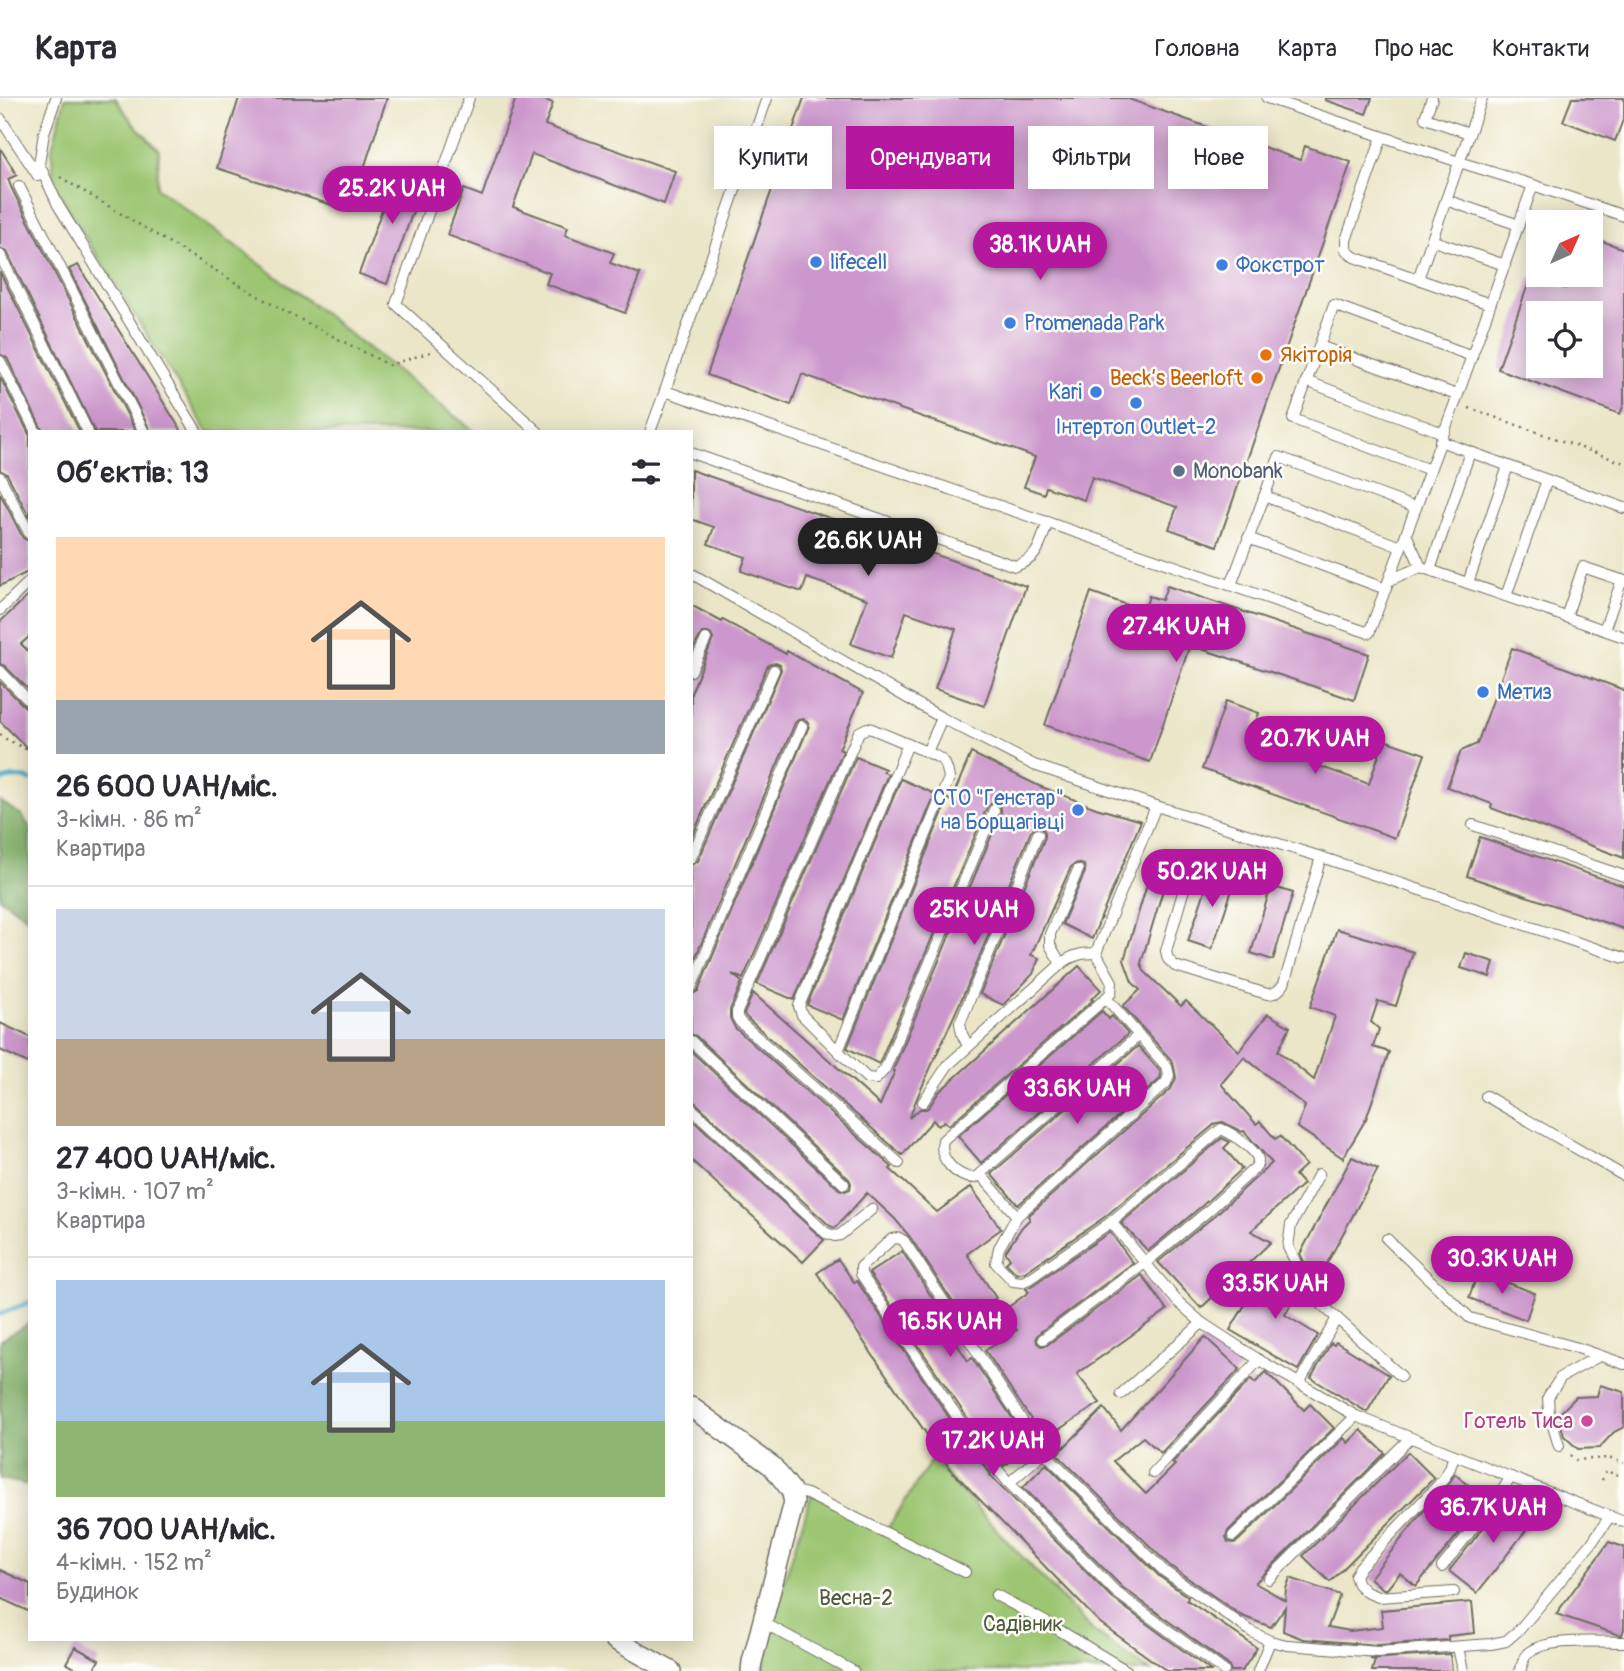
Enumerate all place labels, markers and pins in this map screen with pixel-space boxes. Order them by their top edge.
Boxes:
pin: 25.2K UAH [312,166,472,226]
pin: 38.1K UAH [960,222,1120,282]
place label: lifecell [830,249,887,276]
place label: Фокстрот [1236,252,1325,279]
marker: lifecell [808,254,824,270]
marker: Фокстрот [1214,257,1230,273]
place label: Promenada Park [1024,310,1165,337]
marker: Promenada Park [1002,315,1018,331]
place label: Якіторія [1280,342,1352,369]
marker: Якіторія [1258,347,1274,363]
place label: Beck’s Beerloft [1110,365,1244,392]
marker: Beck’s Beerloft [1249,370,1265,386]
place label: Kari [1048,379,1082,406]
marker: Kari [1088,384,1104,400]
marker: Інтертоп Outlet-2 [1128,395,1144,411]
place label: Інтертоп Outlet-2 [1055,414,1217,441]
place label: Monobank [1193,458,1283,485]
marker: Monobank [1171,463,1187,479]
pin: 26.6K UAH [788,518,948,578]
pin: 27.4K UAH [1096,604,1256,664]
place label: Метиз [1497,679,1552,706]
marker: Метиз [1475,684,1491,700]
pin: 20.7K UAH [1235,716,1395,776]
place label: СТО "Генстар" на Борщагівці [933,785,1064,836]
marker: СТО "Генстар" на Борщагівці [1070,802,1086,818]
pin: 50.2K UAH [1132,850,1292,909]
pin: 25K UAH [909,888,1039,947]
pin: 33.6K UAH [997,1066,1157,1126]
pin: 30.3K UAH [1422,1236,1582,1296]
pin: 33.5K UAH [1195,1262,1355,1321]
pin: 16.5K UAH [870,1300,1030,1359]
place label: Готель Тиса [1464,1408,1573,1435]
marker: Готель Тиса [1579,1413,1595,1429]
pin: 17.2K UAH [913,1418,1073,1478]
pin: 36.7K UAH [1413,1486,1573,1545]

